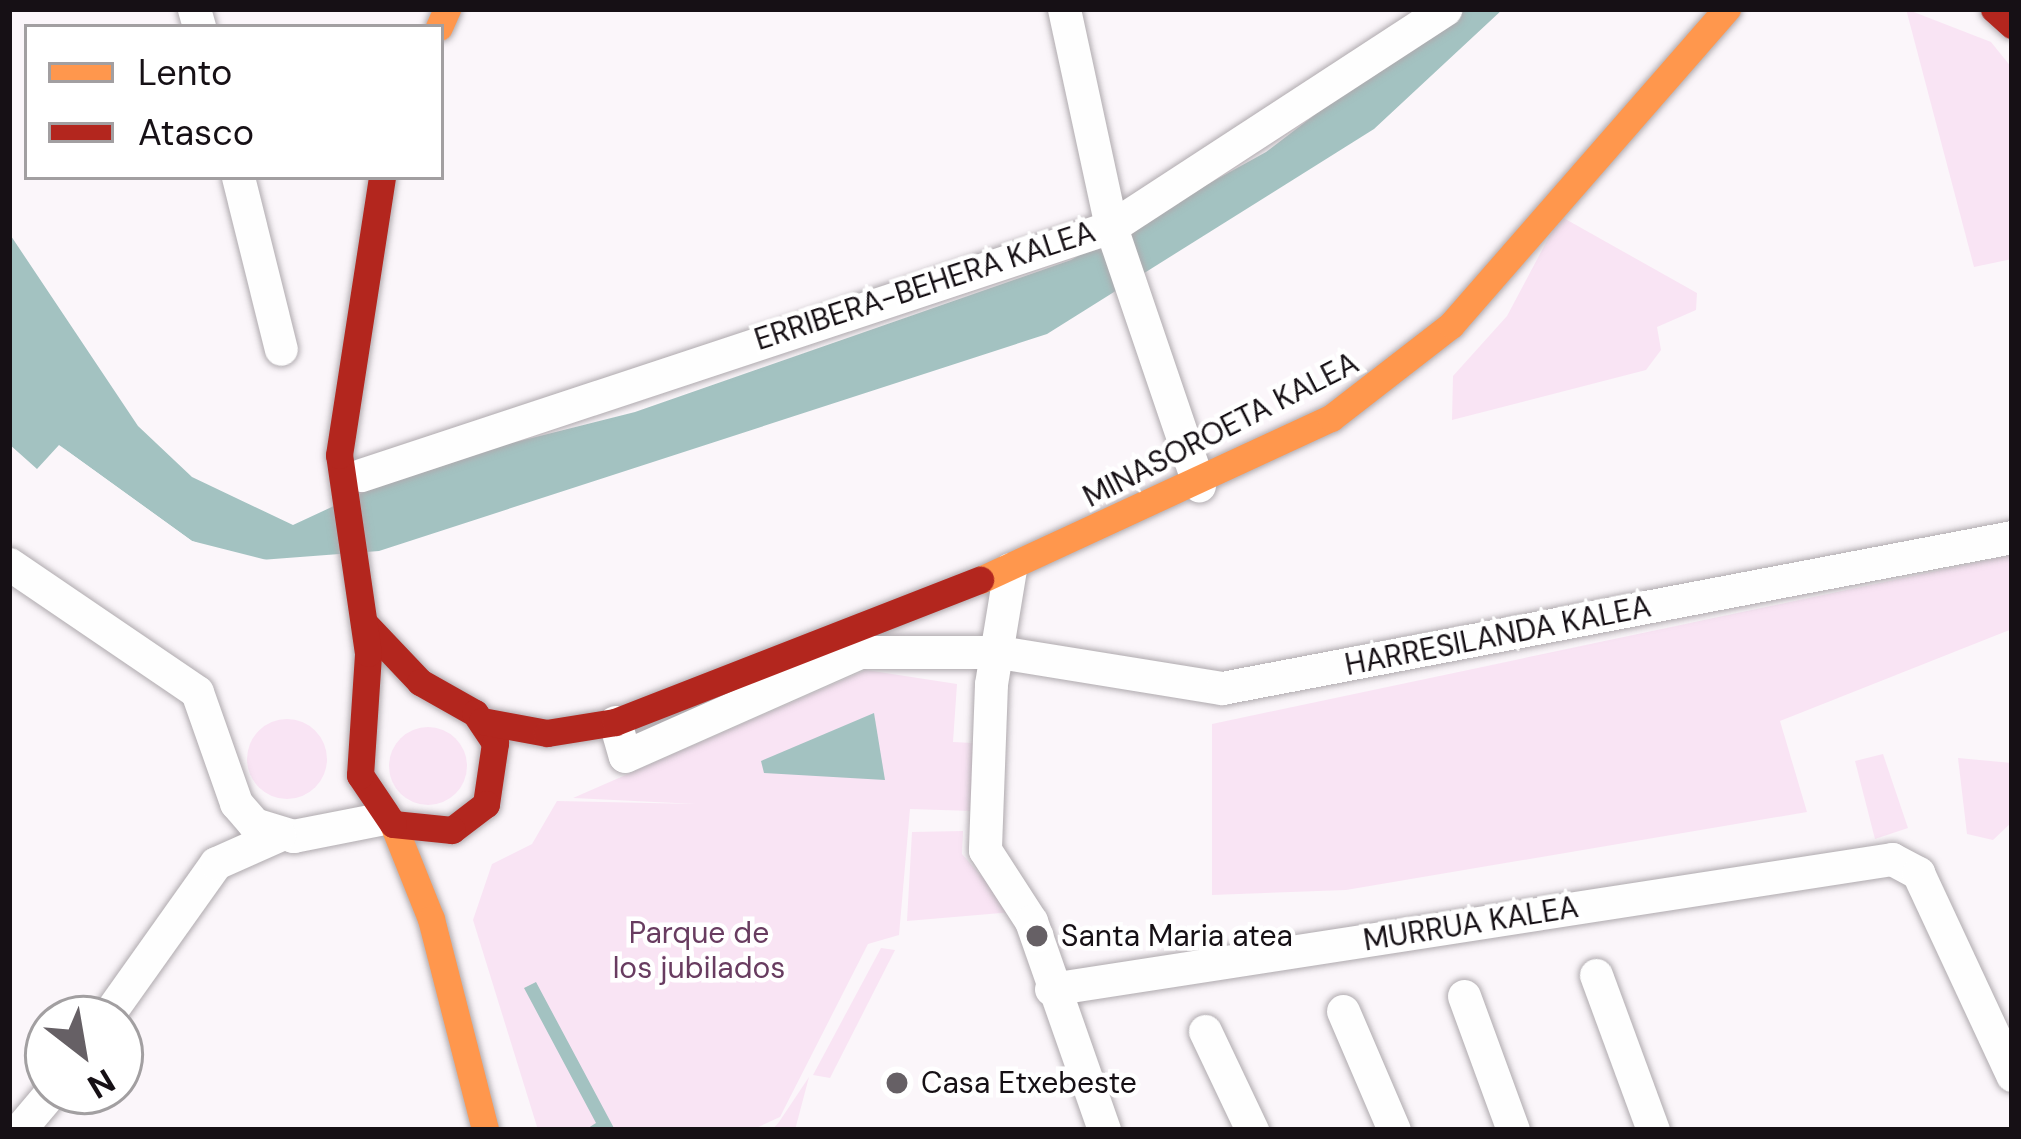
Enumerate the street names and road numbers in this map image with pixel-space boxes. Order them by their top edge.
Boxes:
street label: ERRIBERA-BEHERA KALEA [750,214,1100,358]
street label: MINASOROETA KALEA [1077,345,1365,515]
street label: HARRESILANDA KALEA [1342,589,1654,683]
street label: MURRUA KALEA [1361,889,1581,959]

